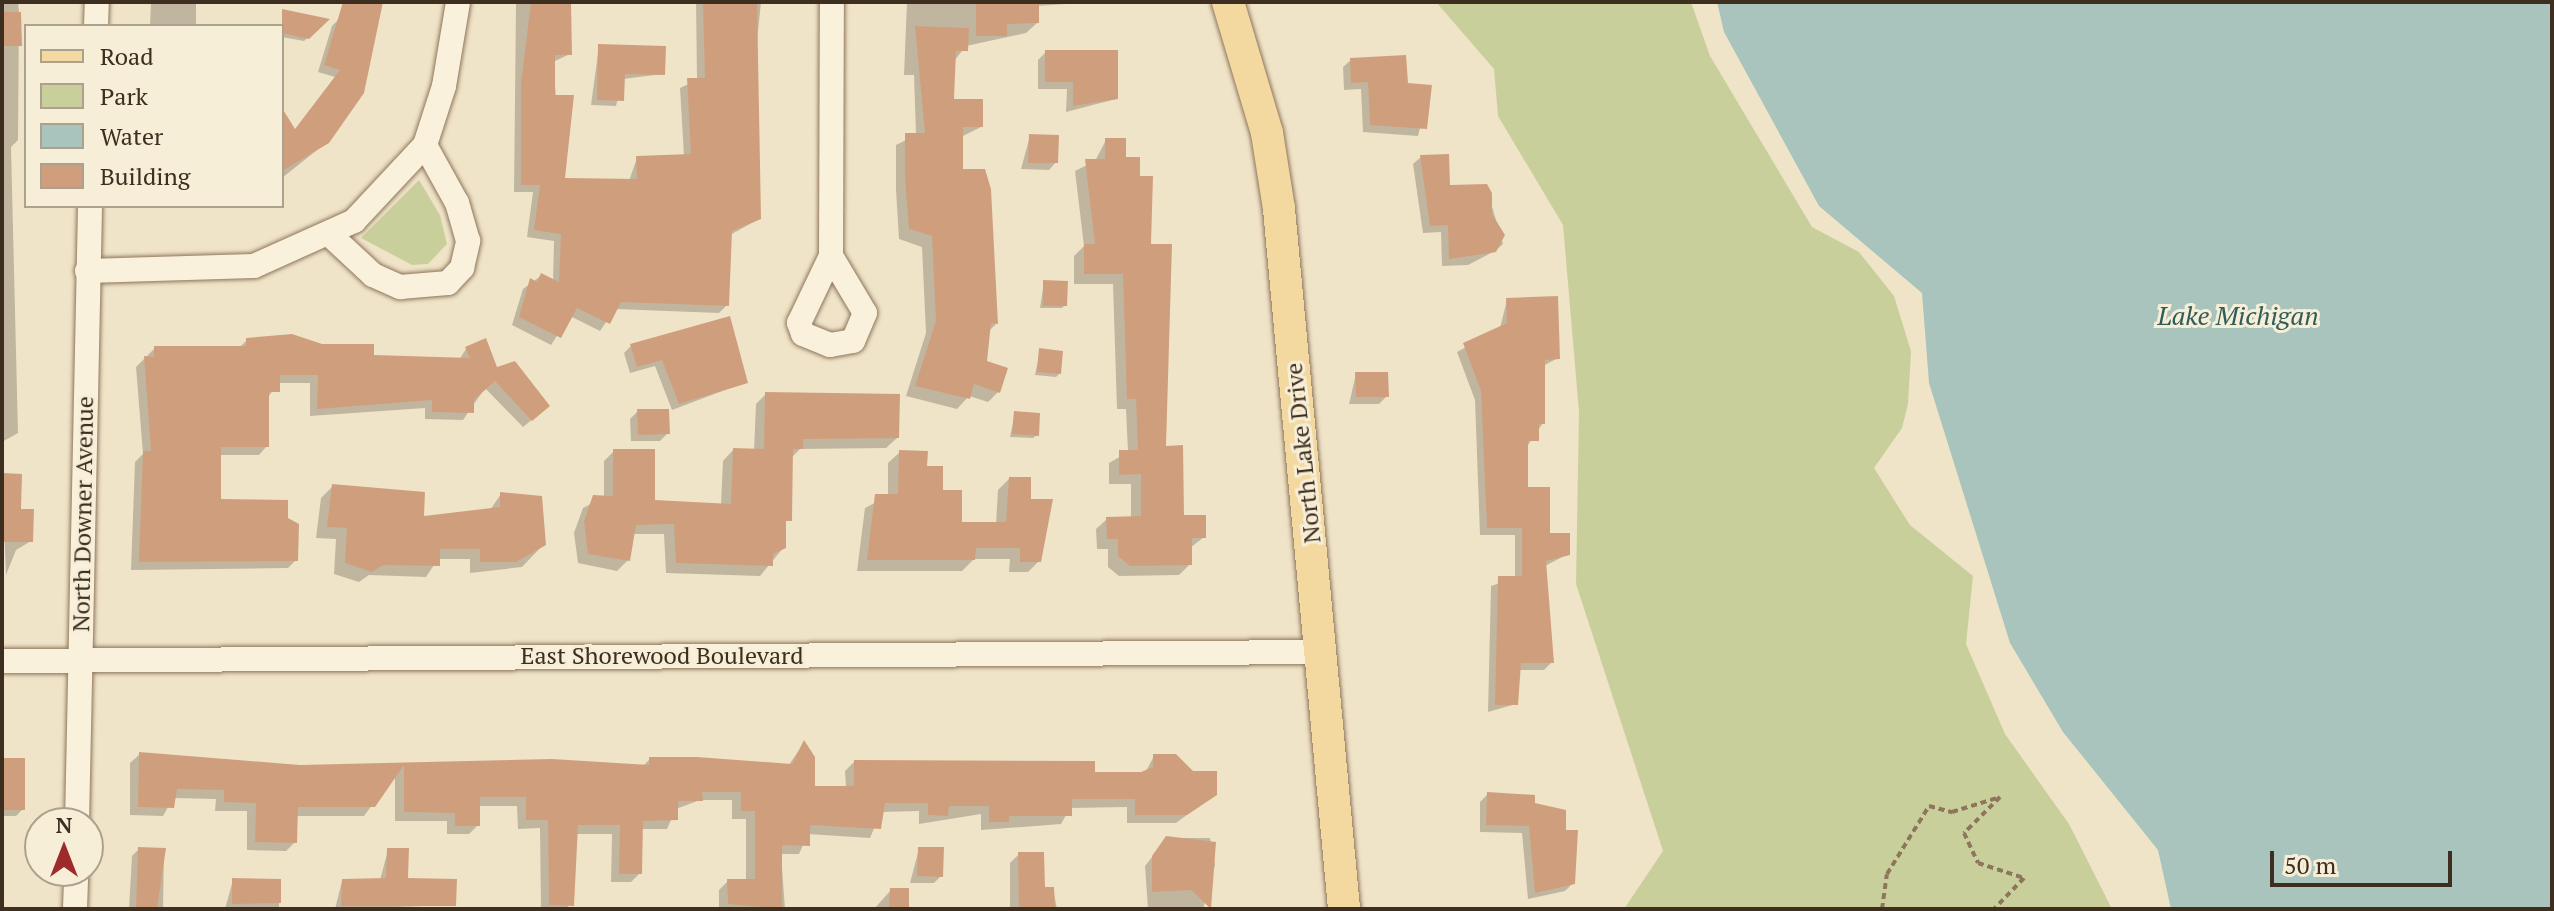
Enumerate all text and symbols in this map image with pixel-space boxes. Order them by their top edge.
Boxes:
legend [24,24,284,208]
text: Road [100,40,154,72]
text: Park [100,80,148,112]
text: Water [100,120,163,152]
text: Building [100,160,190,192]
water label: Lake Michigan [2157,300,2319,332]
street label: North Lake Drive [1279,361,1327,545]
street label: North Downer Avenue [67,396,99,632]
street label: East Shorewood Boulevard [520,642,804,670]
north arrow [24,807,104,887]
text: N [56,810,72,839]
scale bar [2274,835,2456,885]
text: 50 m [2284,849,2336,881]

